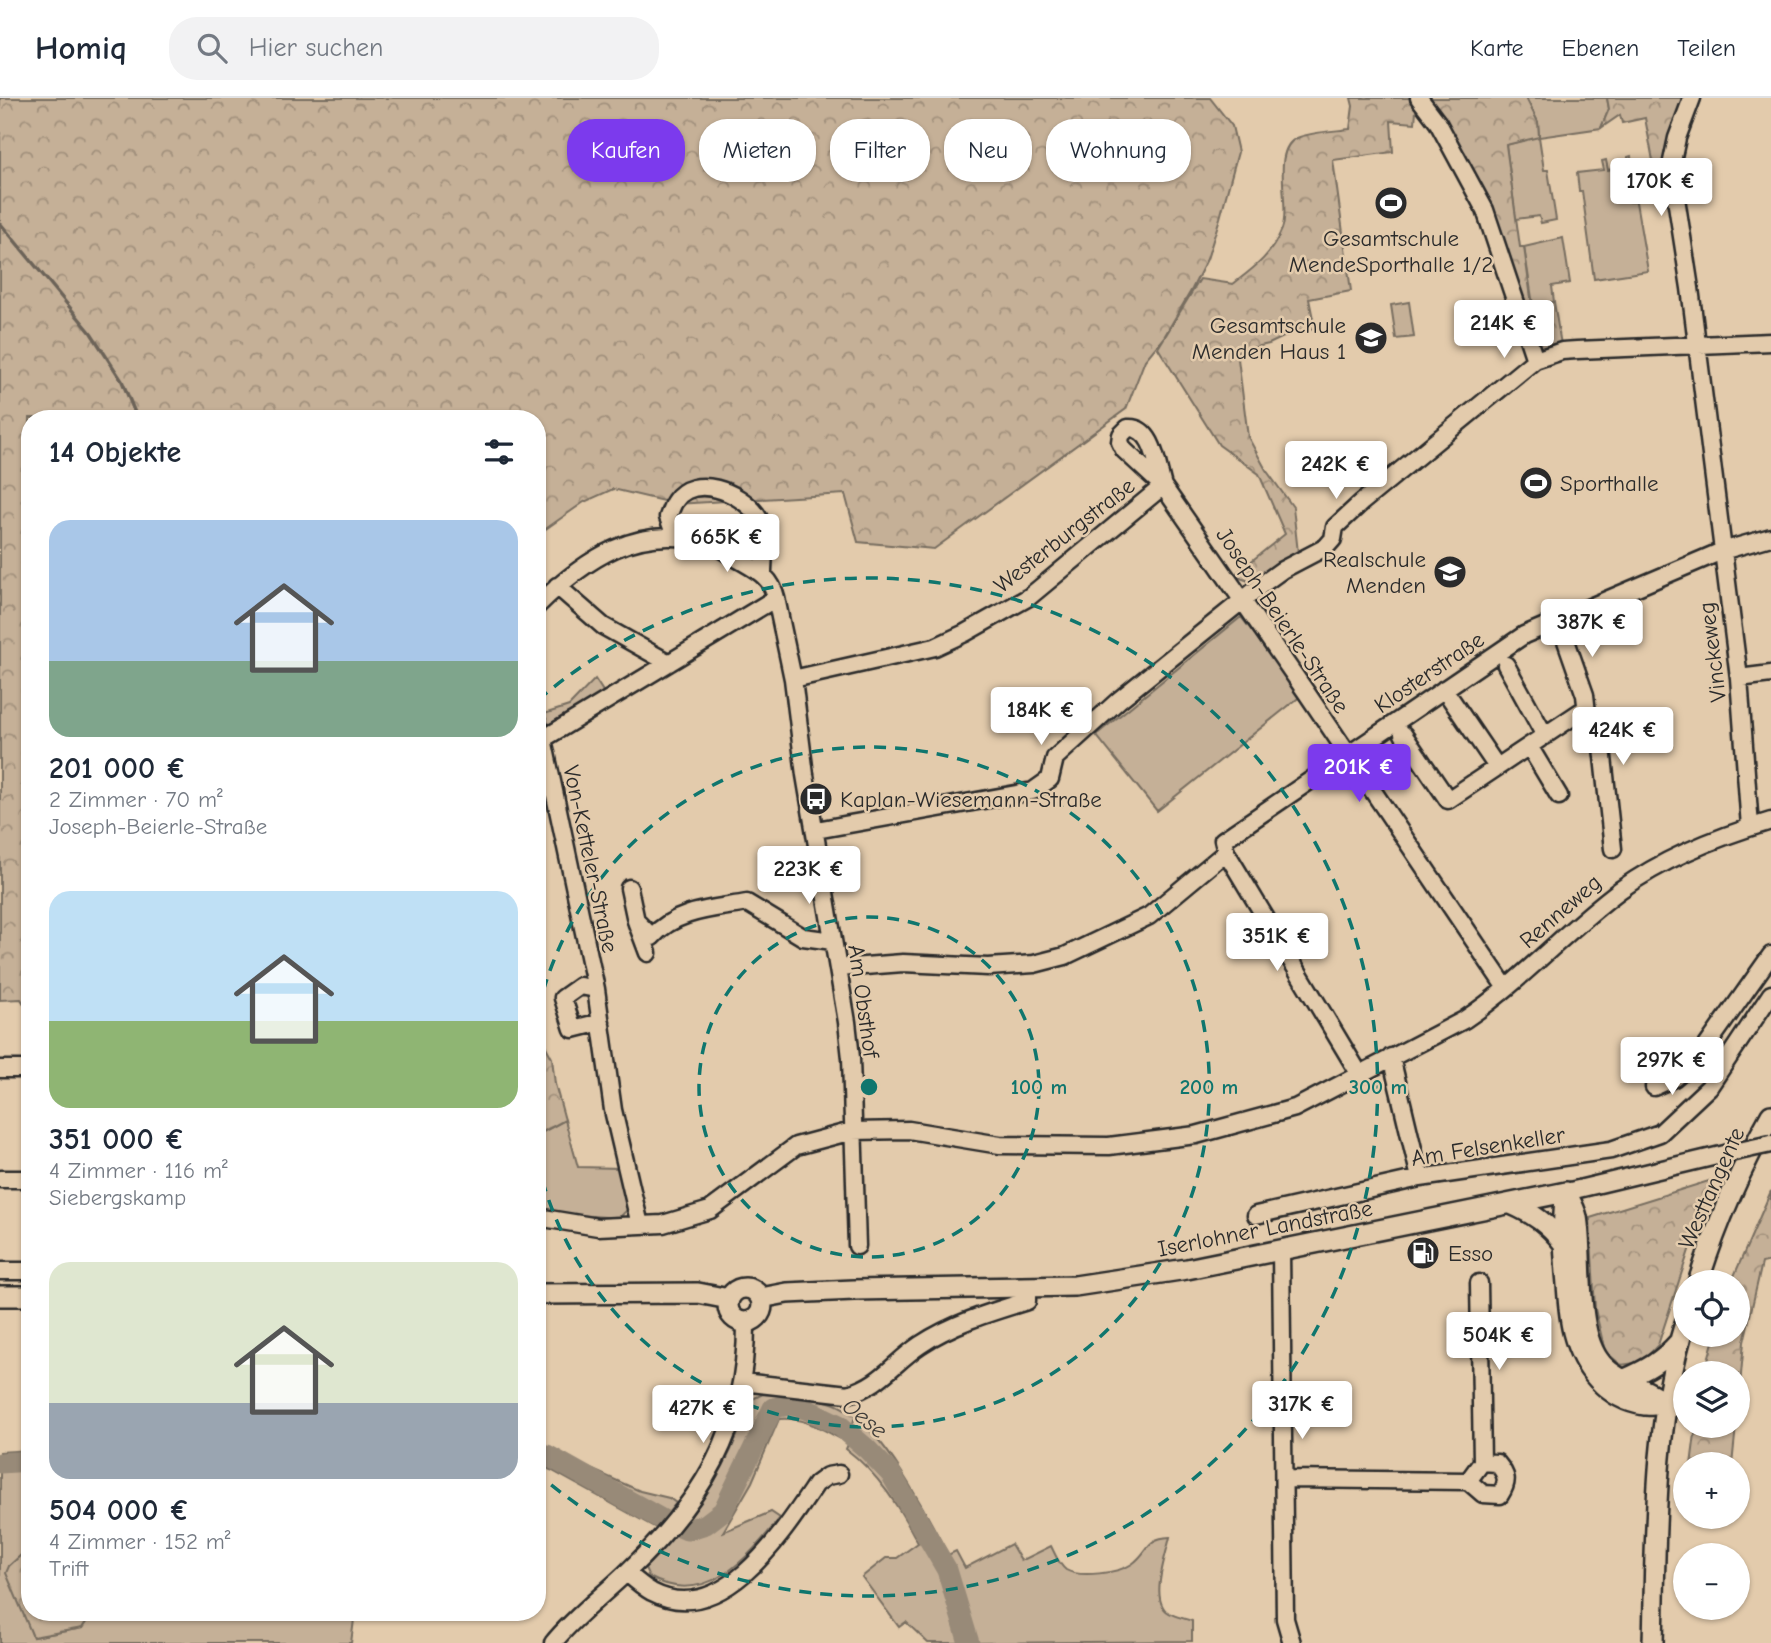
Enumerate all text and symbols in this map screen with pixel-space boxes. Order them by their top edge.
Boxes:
search box [169,17,659,80]
text: Homiq [35,29,127,67]
icon: search [193,29,231,67]
text: Hier suchen [249,33,384,63]
text: Karte [1470,34,1523,62]
text: Ebenen [1561,34,1639,62]
text: Teilen [1677,34,1736,62]
chip: Kaufen [567,119,685,182]
chip: Mieten [699,119,816,182]
chip: Filter [830,119,930,182]
chip: Neu [944,119,1032,182]
chip: Wohnung [1046,119,1191,182]
pin: 170K € [1604,158,1718,218]
text: 170K € [1626,167,1696,194]
sports icon: Gesamtschule MendeSporthalle 1/2 [1372,184,1410,222]
place label: Gesamtschule MendeSporthalle 1/2 [1289,225,1493,278]
pin: 214K € [1447,300,1561,360]
text: 214K € [1470,309,1538,336]
place label: Gesamtschule Menden Haus 1 [1192,312,1346,365]
school or university icon: Gesamtschule Menden Haus 1 [1352,319,1390,357]
icon: filters [480,433,518,471]
text: 14 Objekte [49,435,181,470]
pin: 242K € [1279,442,1393,501]
text: 242K € [1301,450,1371,477]
sports icon: Sporthalle [1517,464,1555,502]
place label: Sporthalle [1560,470,1659,497]
street label: Westerburgstraße [989,472,1140,599]
pin: 665K € [670,514,784,574]
street label: Joseph-Beierle-Straße [1210,522,1355,718]
text: 665K € [690,523,764,550]
place label: Realschule Menden [1323,546,1426,599]
school or university icon: Realschule Menden [1431,553,1469,591]
icon: home [221,565,347,691]
pin: 387K € [1535,600,1649,659]
street label: Vinckeweg [1693,600,1732,704]
text: 387K € [1557,608,1627,635]
street label: Klosterstraße [1369,626,1489,719]
pin: 184K € [984,688,1098,747]
text: 184K € [1007,696,1075,723]
pin: 424K € [1566,708,1680,767]
text: 424K € [1588,716,1658,743]
pin: 201K € [1302,744,1416,804]
text: 201 000 € [49,751,186,786]
text: 201K € [1324,753,1394,780]
street label: Von-Ketteler-Straße [557,763,624,955]
bus stop icon: Kaplan-Wiesemann-Straße [797,780,835,818]
text: 2 Zimmer · 70 m² [49,786,223,813]
place label: Kaplan-Wiesemann-Straße [840,786,1102,813]
text: Joseph-Beierle-Straße [49,813,267,840]
pin: 223K € [752,846,866,906]
text: 223K € [773,855,845,882]
street label: Renneweg [1514,869,1607,954]
pin: 351K € [1220,914,1334,973]
text: 351K € [1242,922,1312,949]
icon: home [221,936,347,1062]
street label: Am Obsthof [842,943,885,1061]
pin: 297K € [1615,1038,1729,1097]
text: 297K € [1637,1046,1707,1073]
centre of rings [857,1075,881,1099]
text: 100 m [1011,1075,1067,1099]
text: 200 m [1180,1075,1238,1099]
text: 300 m [1349,1075,1407,1099]
street label: Am Felsenkeller [1409,1121,1568,1172]
text: 351 000 € [49,1122,185,1157]
street label: Westtangente [1673,1123,1750,1253]
text: 4 Zimmer · 116 m² [49,1157,228,1184]
text: Siebergskamp [49,1184,186,1211]
street label: Iserlohner Landstraße [1156,1194,1375,1263]
fuel station icon: Esso [1404,1234,1442,1272]
place label: Esso [1448,1240,1493,1267]
map controls [1673,1270,1750,1620]
button: locate [1673,1270,1750,1347]
icon: home [221,1307,347,1433]
pin: 504K € [1442,1312,1556,1372]
text: 504K € [1462,1321,1536,1348]
button: layers [1673,1361,1750,1438]
pin: 317K € [1245,1382,1359,1441]
pin: 427K € [646,1386,760,1445]
text: 317K € [1268,1390,1336,1417]
water label: Oese [837,1392,893,1444]
text: 427K € [668,1394,738,1421]
button: + [1673,1452,1750,1529]
text: 504 000 € [49,1493,190,1528]
text: 4 Zimmer · 152 m² [49,1528,231,1555]
button: − [1673,1543,1750,1620]
text: Trift [49,1555,88,1582]

